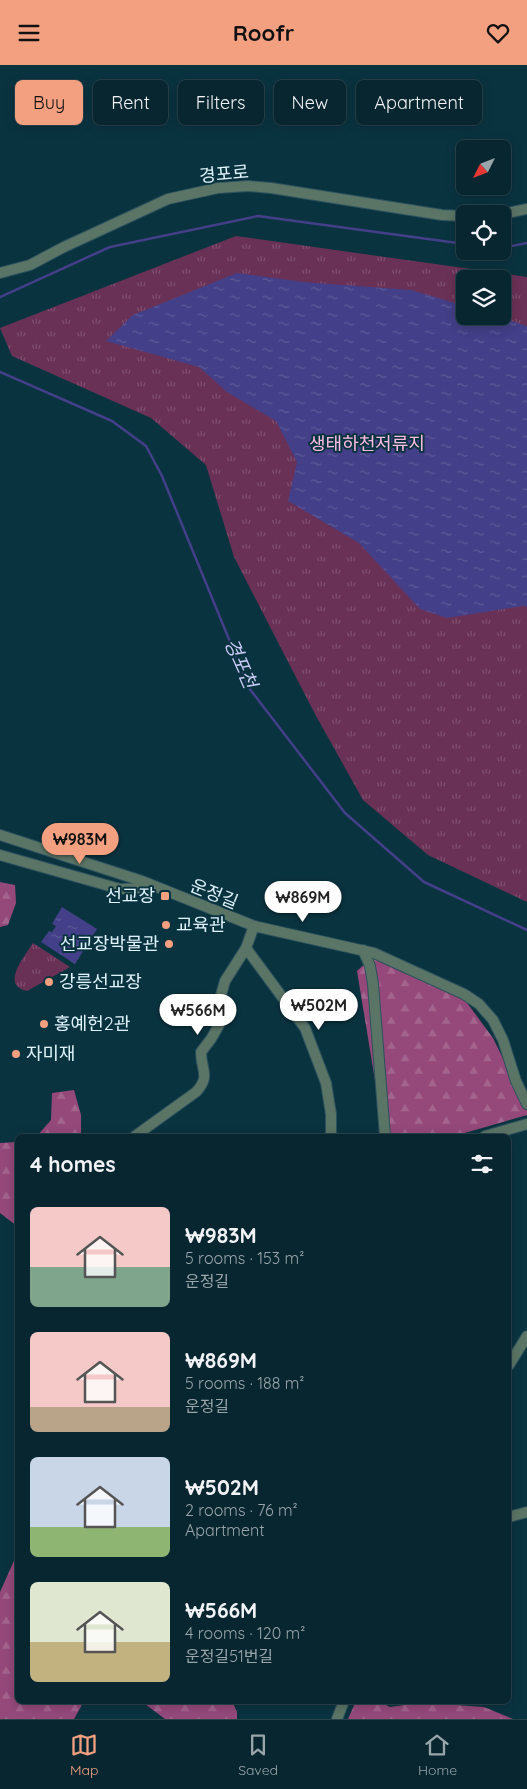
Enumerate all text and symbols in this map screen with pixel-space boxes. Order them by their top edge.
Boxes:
icon: menu [15,19,43,47]
text: Roofr [233,19,294,47]
icon: heart [484,19,512,47]
chip: Buy [15,80,83,125]
chip: Rent [93,80,168,125]
chip: Filters [178,80,264,125]
chip: New [274,80,346,125]
chip: Apartment [356,80,482,125]
north arrow [456,140,511,195]
map controls [456,140,511,325]
street label: 경포로 [198,160,250,187]
button: locate [456,205,511,260]
button: layers [456,270,511,325]
park label: 생태하천저류지 [309,432,425,455]
water label: 경포천 [219,634,263,693]
pin: ₩983M [45,823,115,865]
text: ₩983M [53,829,107,849]
street label: 운정길 [187,874,242,914]
pin: ₩869M [268,881,338,923]
place label: 선교장 [105,884,155,907]
text: ₩869M [276,887,330,907]
marker: 선교장 [159,890,171,902]
place label: 교육관 [176,913,226,936]
marker: 교육관 [160,919,172,931]
place label: 선교장박물관 [60,932,159,955]
marker: 선교장박물관 [163,938,175,950]
place label: 강릉선교장 [59,970,142,993]
marker: 강릉선교장 [43,976,55,988]
pin: ₩502M [284,989,354,1031]
pin: ₩566M [163,993,233,1036]
text: ₩502M [291,995,347,1015]
text: ₩566M [170,1000,226,1020]
place label: 홍예헌2관 [54,1012,131,1035]
marker: 홍예헌2관 [38,1018,50,1030]
place label: 자미재 [26,1042,76,1065]
marker: 자미재 [10,1048,22,1060]
icon: filters [468,1150,496,1178]
text: 4 homes [30,1151,116,1177]
text: ₩983M [185,1222,257,1248]
icon: home [70,1227,130,1287]
text: 5 rooms · 153 m² [185,1248,304,1268]
text: 운정길 [185,1271,229,1291]
text: ₩869M [185,1347,257,1373]
icon: home [70,1352,130,1412]
text: 5 rooms · 188 m² [185,1373,304,1393]
text: 운정길 [185,1396,229,1416]
text: ₩502M [185,1474,259,1500]
icon: home [70,1477,130,1537]
text: 2 rooms · 76 m² [185,1500,298,1520]
text: Apartment [185,1520,265,1540]
text: ₩566M [185,1597,257,1623]
icon: home [70,1602,130,1662]
text: 4 rooms · 120 m² [185,1623,305,1643]
text: 운정길51번길 [185,1646,273,1666]
tab: Map [70,1731,98,1779]
tab: Saved [238,1731,278,1779]
tab: Home [418,1731,457,1779]

